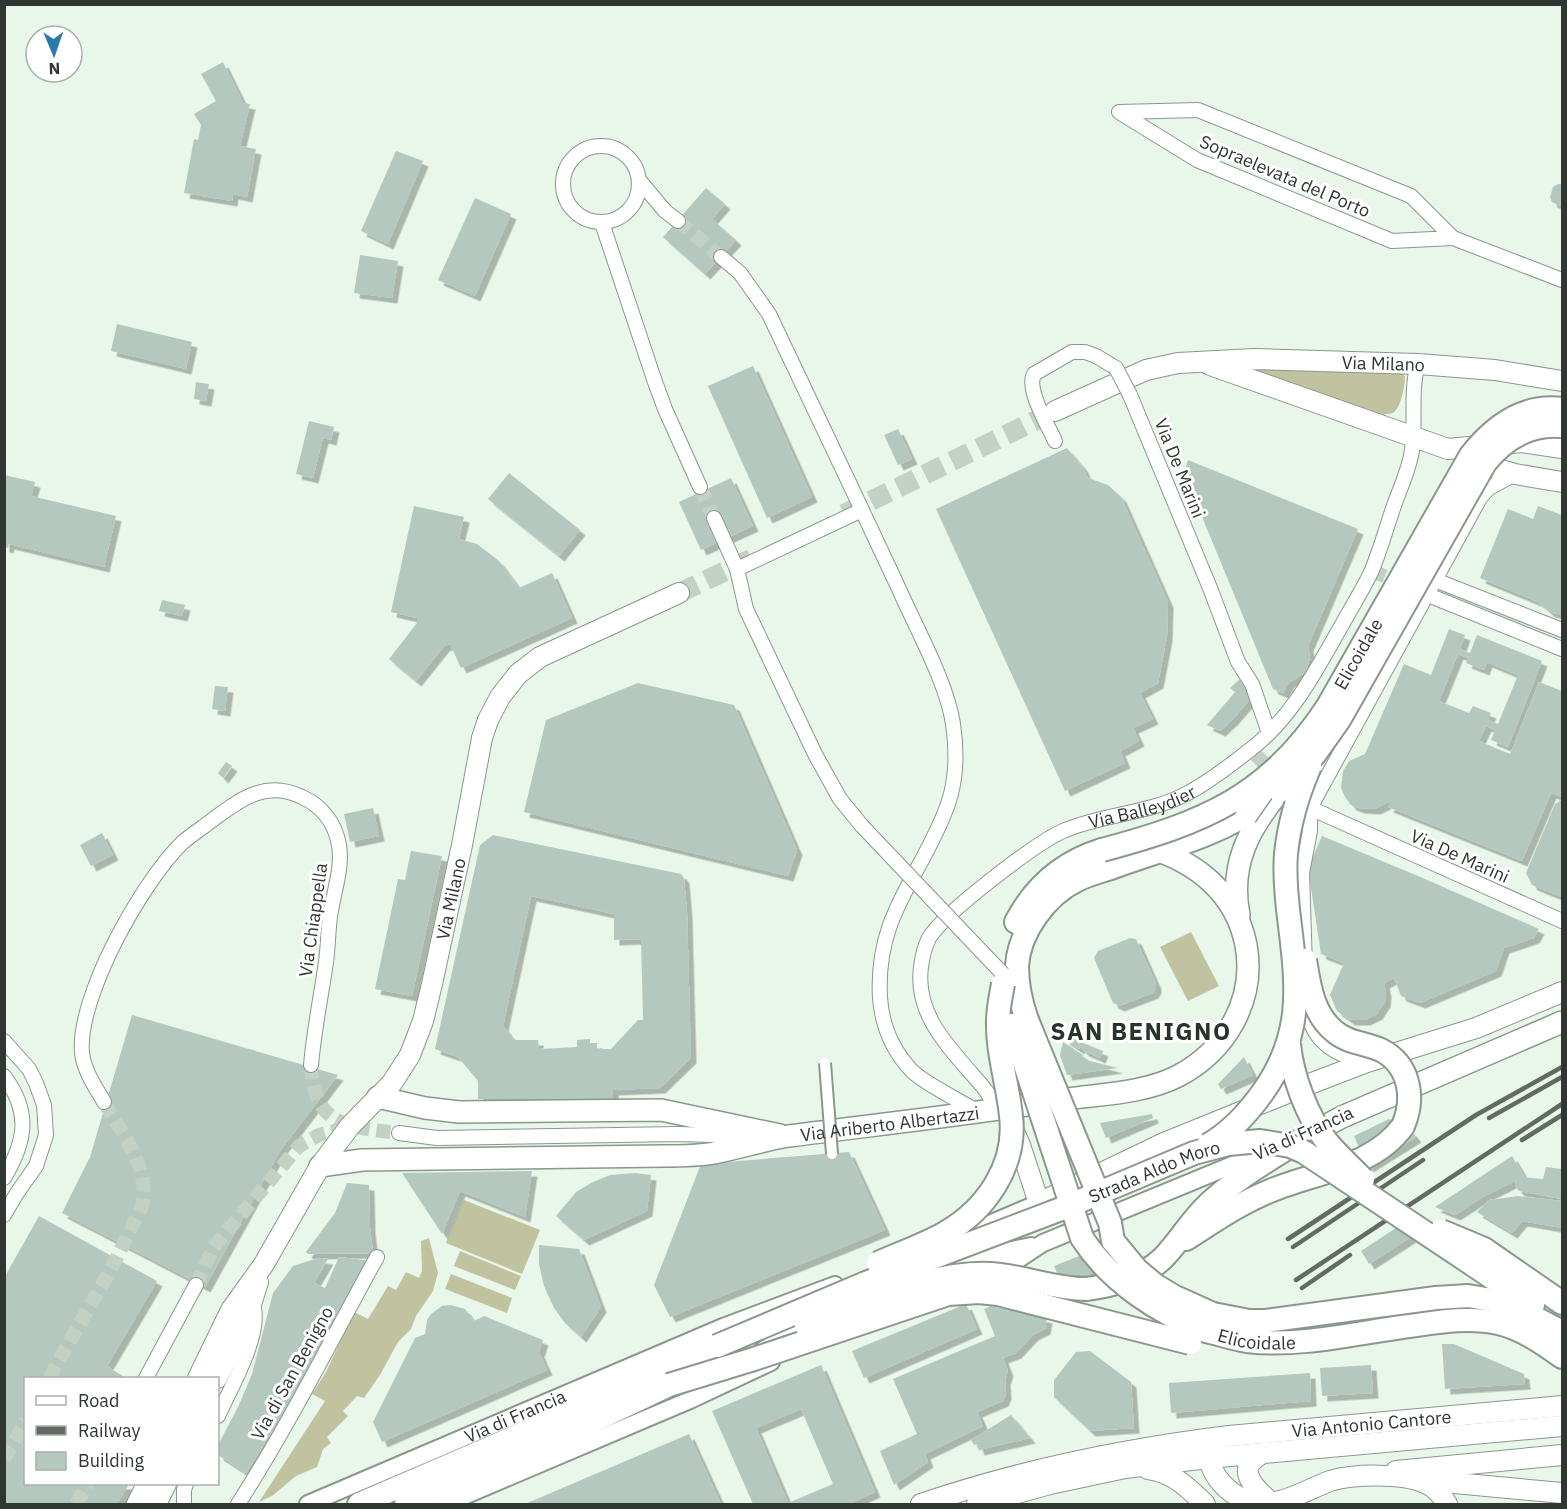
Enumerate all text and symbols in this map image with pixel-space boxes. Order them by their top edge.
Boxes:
north arrow [24,24,84,84]
text: N [48,59,61,79]
street label: Sopraelevata del Porto [1196,130,1374,222]
street label: Via Milano [1341,350,1426,376]
street label: Via De Marini [1150,415,1210,521]
street label: Elicoidale [1328,614,1387,693]
street label: Via Balleydier [1086,779,1200,833]
street label: Via De Marini [1407,824,1513,888]
street label: Via Milano [430,856,470,942]
street label: Via Chiappella [294,861,332,979]
district label: SAN BENIGNO [1050,1015,1232,1047]
street label: Via di Francia [1249,1100,1357,1165]
street label: Via Ariberto Albertazzi [799,1101,981,1146]
street label: Strada Aldo Moro [1085,1135,1222,1208]
street label: Via di San Benigno [246,1302,338,1444]
street label: Elicoidale [1215,1323,1297,1354]
legend [24,1377,219,1485]
street label: Via di Francia [461,1384,569,1447]
text: Road [78,1389,119,1412]
street label: Via Antonio Cantore [1291,1405,1452,1442]
text: Railway [78,1419,140,1442]
text: Building [78,1449,145,1472]

